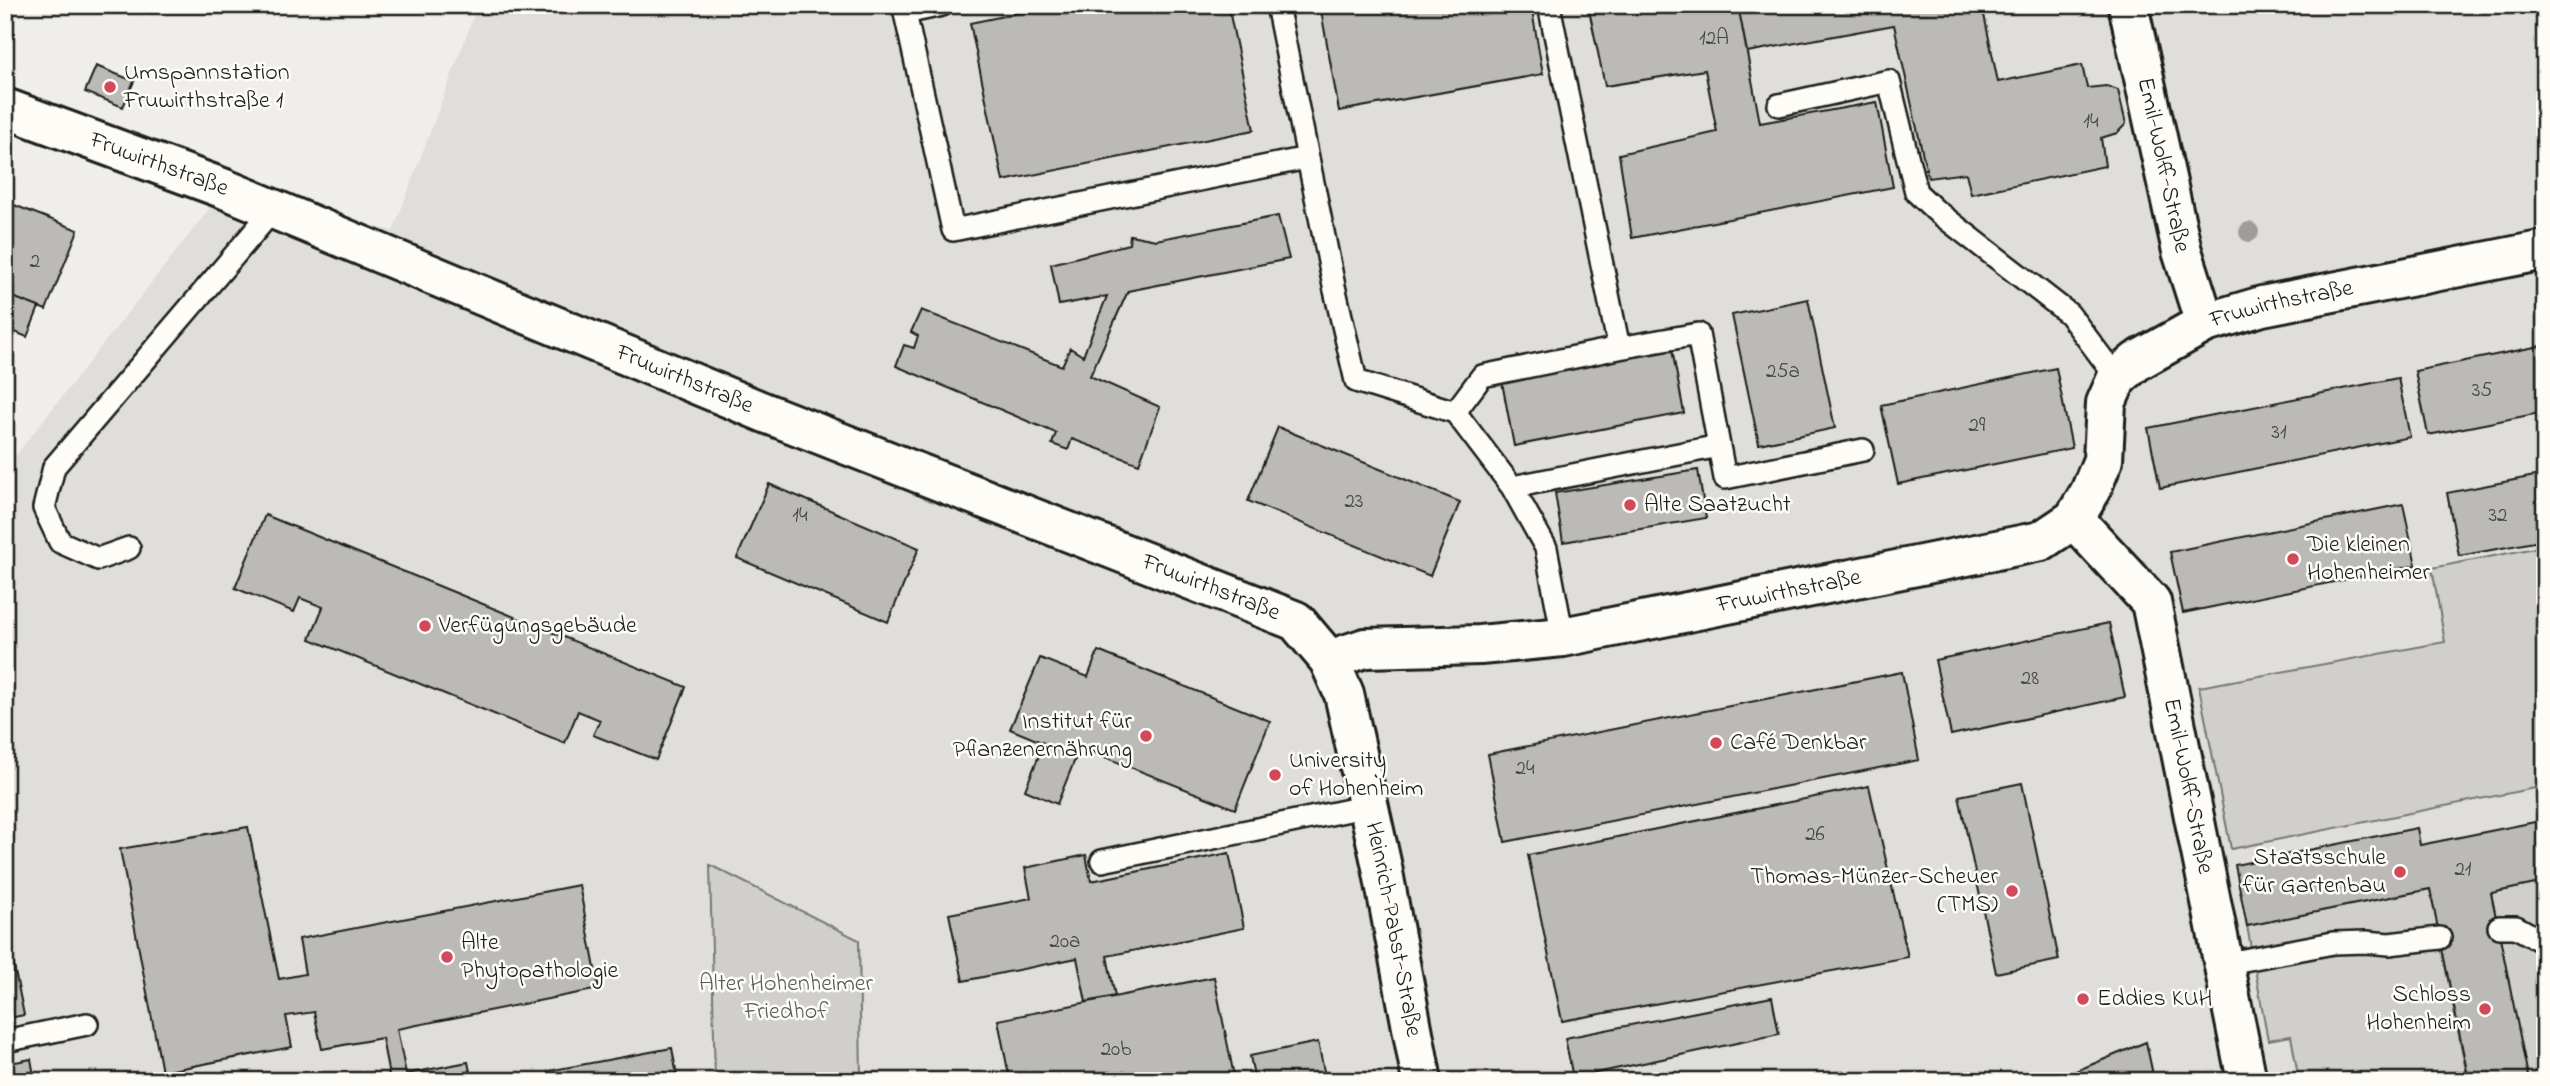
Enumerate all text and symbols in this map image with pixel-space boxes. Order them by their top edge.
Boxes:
house number: 12A [1699,24,1729,54]
place label: Umspannstation Fruwirthstraße 1 [123,56,290,119]
street label: Emil-Wolff-Straße [2127,74,2199,256]
marker: Umspannstation Fruwirthstraße 1 [102,79,118,95]
house number: 14 [2083,107,2099,137]
street label: Fruwirthstraße [83,123,234,206]
house number: 2 [30,247,40,277]
street label: Fruwirthstraße [2205,271,2356,338]
street label: Fruwirthstraße [610,335,759,424]
house number: 25a [1766,357,1800,387]
house number: 35 [2472,376,2492,406]
house number: 29 [1969,411,1986,441]
house number: 31 [2271,418,2287,448]
house number: 23 [1344,487,1364,517]
place label: Alte Saatzucht [1644,488,1791,523]
marker: Alte Saatzucht [1622,497,1638,513]
house number: 14 [792,501,808,531]
house number: 32 [2488,501,2508,531]
place label: Die kleinen Hohenheimer [2306,528,2431,591]
street label: Fruwirthstraße [1136,544,1285,631]
marker: Die kleinen Hohenheimer [2285,551,2301,567]
street label: Fruwirthstraße [1713,560,1864,623]
place label: Verfügungsgebäude [438,609,637,644]
marker: Verfügungsgebäude [417,618,433,634]
house number: 28 [2021,664,2039,694]
street label: Emil-Wolff-Straße [2153,695,2223,877]
place label: Institut für Pflanzenernährung [953,705,1133,768]
place label: Café Denkbar [1730,726,1867,761]
marker: Institut für Pflanzenernährung [1138,728,1154,744]
marker: Café Denkbar [1708,735,1724,751]
place label: University of Hohenheim [1289,744,1423,807]
house number: 24 [1515,754,1535,784]
marker: University of Hohenheim [1267,767,1283,783]
street label: Heinrich-Pabst-Straße [1355,818,1431,1040]
house number: 26 [1805,820,1825,850]
place label: Staatsschule für Gartenbau [2242,841,2386,904]
house number: 21 [2454,855,2472,885]
place label: Thomas-Münzer-Scheuer (TMS) [1750,860,1999,923]
marker: Staatsschule für Gartenbau [2392,864,2408,880]
marker: Thomas-Münzer-Scheuer (TMS) [2004,883,2020,899]
place label: Alte Phytopathologie [461,926,619,990]
house number: 20a [1050,927,1080,957]
marker: Alte Phytopathologie [439,949,455,965]
park label: Alter Hohenheimer Friedhof [699,967,874,1030]
place label: Schloss Hohenheim [2366,978,2471,1041]
place label: Eddies KUH [2097,982,2213,1017]
marker: Eddies KUH [2075,991,2091,1007]
marker: Schloss Hohenheim [2477,1001,2493,1017]
house number: 20b [1101,1035,1131,1065]

